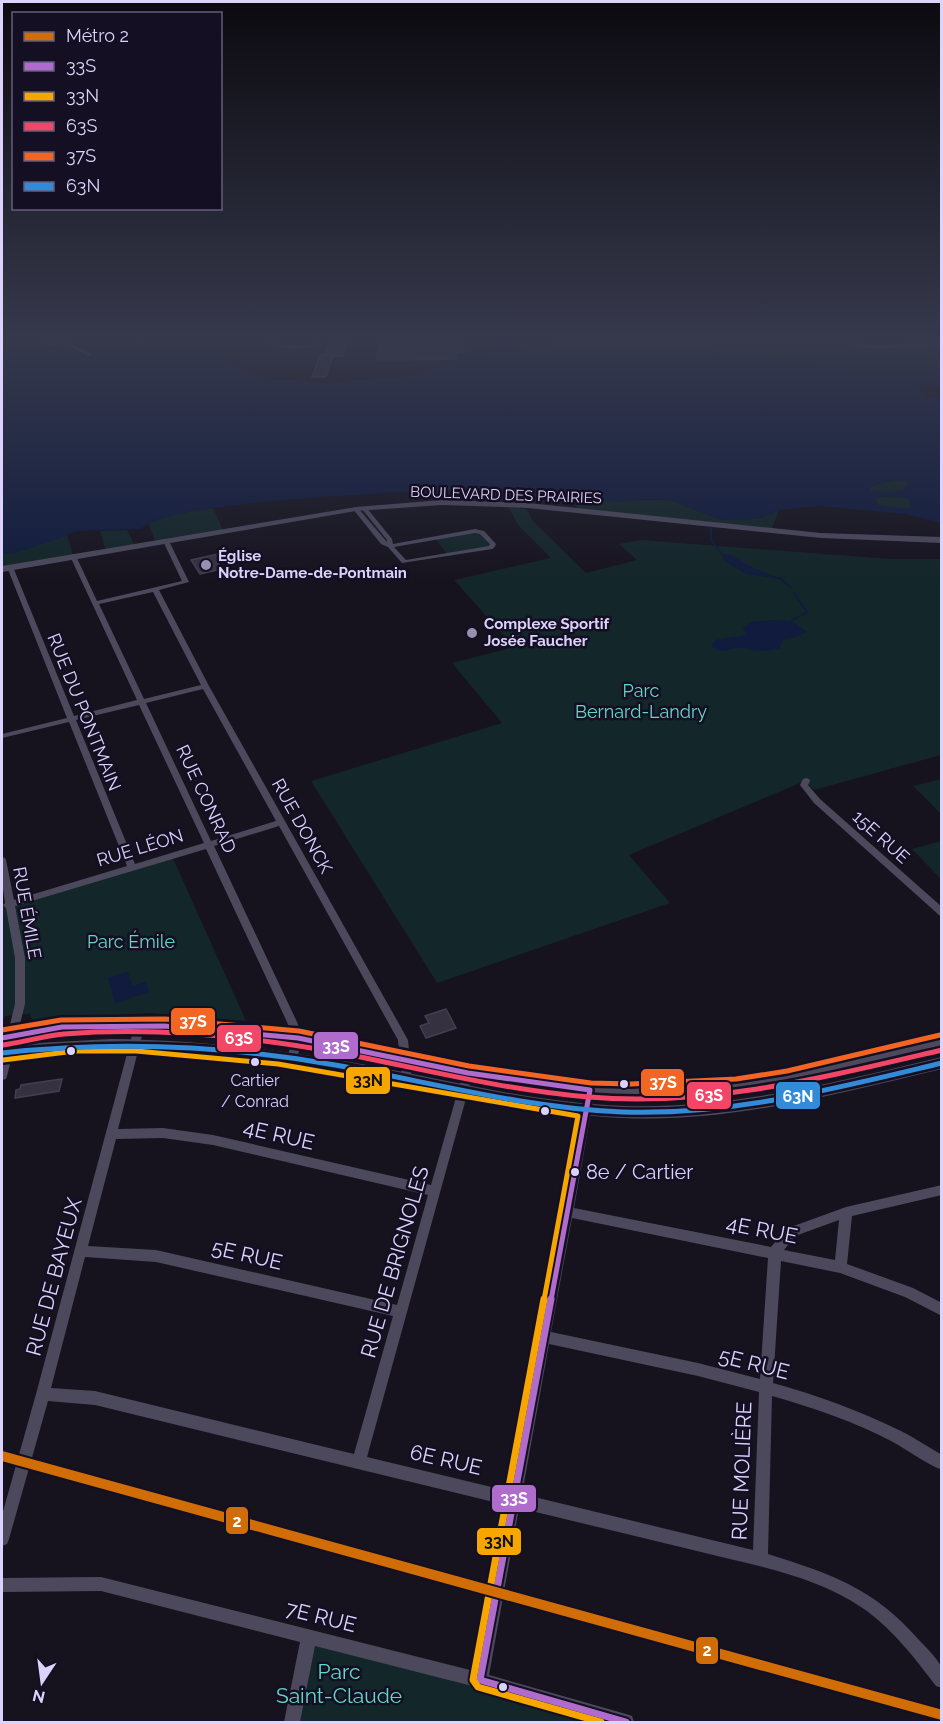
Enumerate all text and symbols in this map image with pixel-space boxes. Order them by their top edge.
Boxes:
legend [12,12,222,210]
text: Métro 2 [66,25,129,46]
text: 33S [66,55,96,76]
text: 33N [66,85,99,106]
text: 63S [66,115,97,136]
text: 37S [66,145,96,166]
text: 63N [66,175,100,196]
street label: BOULEVARD DES PRAIRIES [410,483,602,507]
place label: Église Notre-Dame-de-Pontmain [218,547,407,582]
marker: Église Notre-Dame-de-Pontmain [199,558,213,572]
place label: Complexe Sportif Josée Faucher [484,615,610,650]
marker: Complexe Sportif Josée Faucher [465,626,479,640]
street label: RUE DU PONTMAIN [43,630,126,794]
park label: Parc Bernard-Landry [575,680,707,722]
street label: RUE CONRAD [172,741,241,856]
street label: RUE DONCK [268,775,337,877]
street label: 15E RUE [849,806,914,868]
street label: RUE LÉON [94,823,186,871]
street label: RUE ÉMILE [9,865,47,961]
park label: Parc Émile [87,930,176,952]
line badge: 37S [170,1007,216,1036]
text: 37S [179,1012,207,1031]
line badge: 63S [216,1024,262,1053]
text: 63S [225,1029,253,1048]
line badge: 33S [313,1031,359,1060]
text: 33S [322,1037,350,1056]
unlabelled marker [65,1045,77,1057]
marker: Cartier / Conrad [249,1056,261,1068]
line badge: 33N [345,1066,391,1095]
line badge: 37S [640,1068,685,1097]
place label: Cartier / Conrad [221,1071,289,1111]
text: 33N [353,1071,383,1090]
text: 37S [649,1073,677,1092]
unlabelled marker [618,1078,630,1090]
line badge: 63S [686,1081,732,1110]
line badge: 63N [775,1081,821,1110]
text: 63S [695,1086,723,1105]
text: 63N [783,1087,813,1106]
unlabelled marker [539,1105,551,1117]
street label: 4E RUE [241,1114,317,1155]
place label: 8e / Cartier [586,1160,693,1184]
street label: RUE DE BRIGNOLES [355,1163,434,1361]
marker: 8e / Cartier [569,1166,581,1178]
street label: RUE DE BAYEUX [20,1194,87,1359]
street label: 4E RUE [724,1210,800,1249]
street label: 5E RUE [209,1234,285,1275]
street label: 5E RUE [716,1343,792,1384]
street label: RUE MOLIÈRE [727,1401,756,1541]
street label: 6E RUE [408,1439,485,1480]
line badge: 33S [491,1484,537,1513]
text: 33S [500,1489,528,1508]
line badge: 2 [225,1506,249,1535]
text: 2 [232,1512,242,1531]
line badge: 33N [476,1527,522,1556]
text: 33N [484,1532,514,1551]
street label: 7E RUE [283,1596,359,1637]
line badge: 2 [695,1636,719,1665]
text: 2 [702,1641,712,1660]
north arrow [12,1652,72,1712]
park label: Parc Saint-Claude [276,1659,402,1708]
unlabelled marker [497,1681,509,1693]
text: N [31,1685,47,1707]

